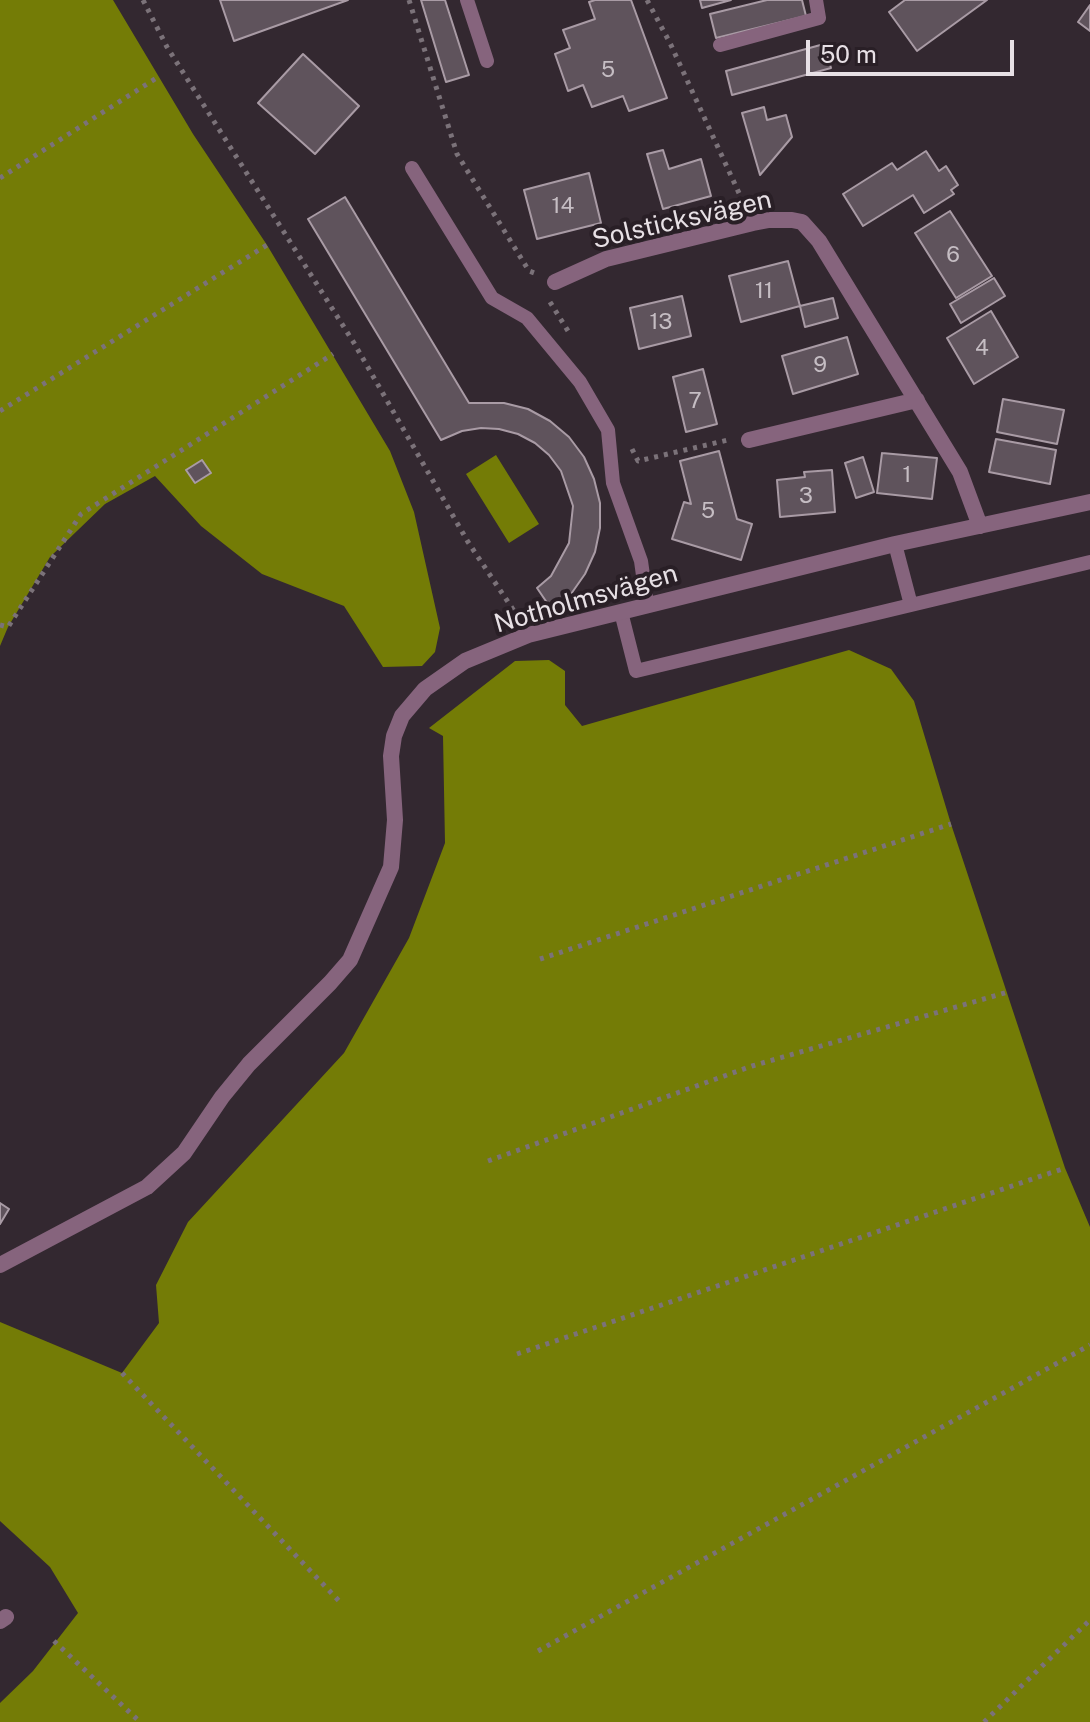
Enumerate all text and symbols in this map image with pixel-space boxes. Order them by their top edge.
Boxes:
scale bar [810,24,1018,74]
text: 50 m [820,40,877,68]
house number: 5 [601,57,615,83]
street label: Solsticksvägen [589,184,775,256]
house number: 14 [552,193,574,219]
house number: 6 [946,242,960,268]
house number: 11 [755,278,773,304]
house number: 13 [650,309,672,335]
house number: 4 [975,335,989,361]
house number: 9 [813,352,827,378]
house number: 7 [688,388,702,414]
house number: 1 [903,462,911,488]
house number: 3 [799,483,813,509]
house number: 5 [701,498,715,524]
street label: Notholmsvägen [491,558,681,640]

